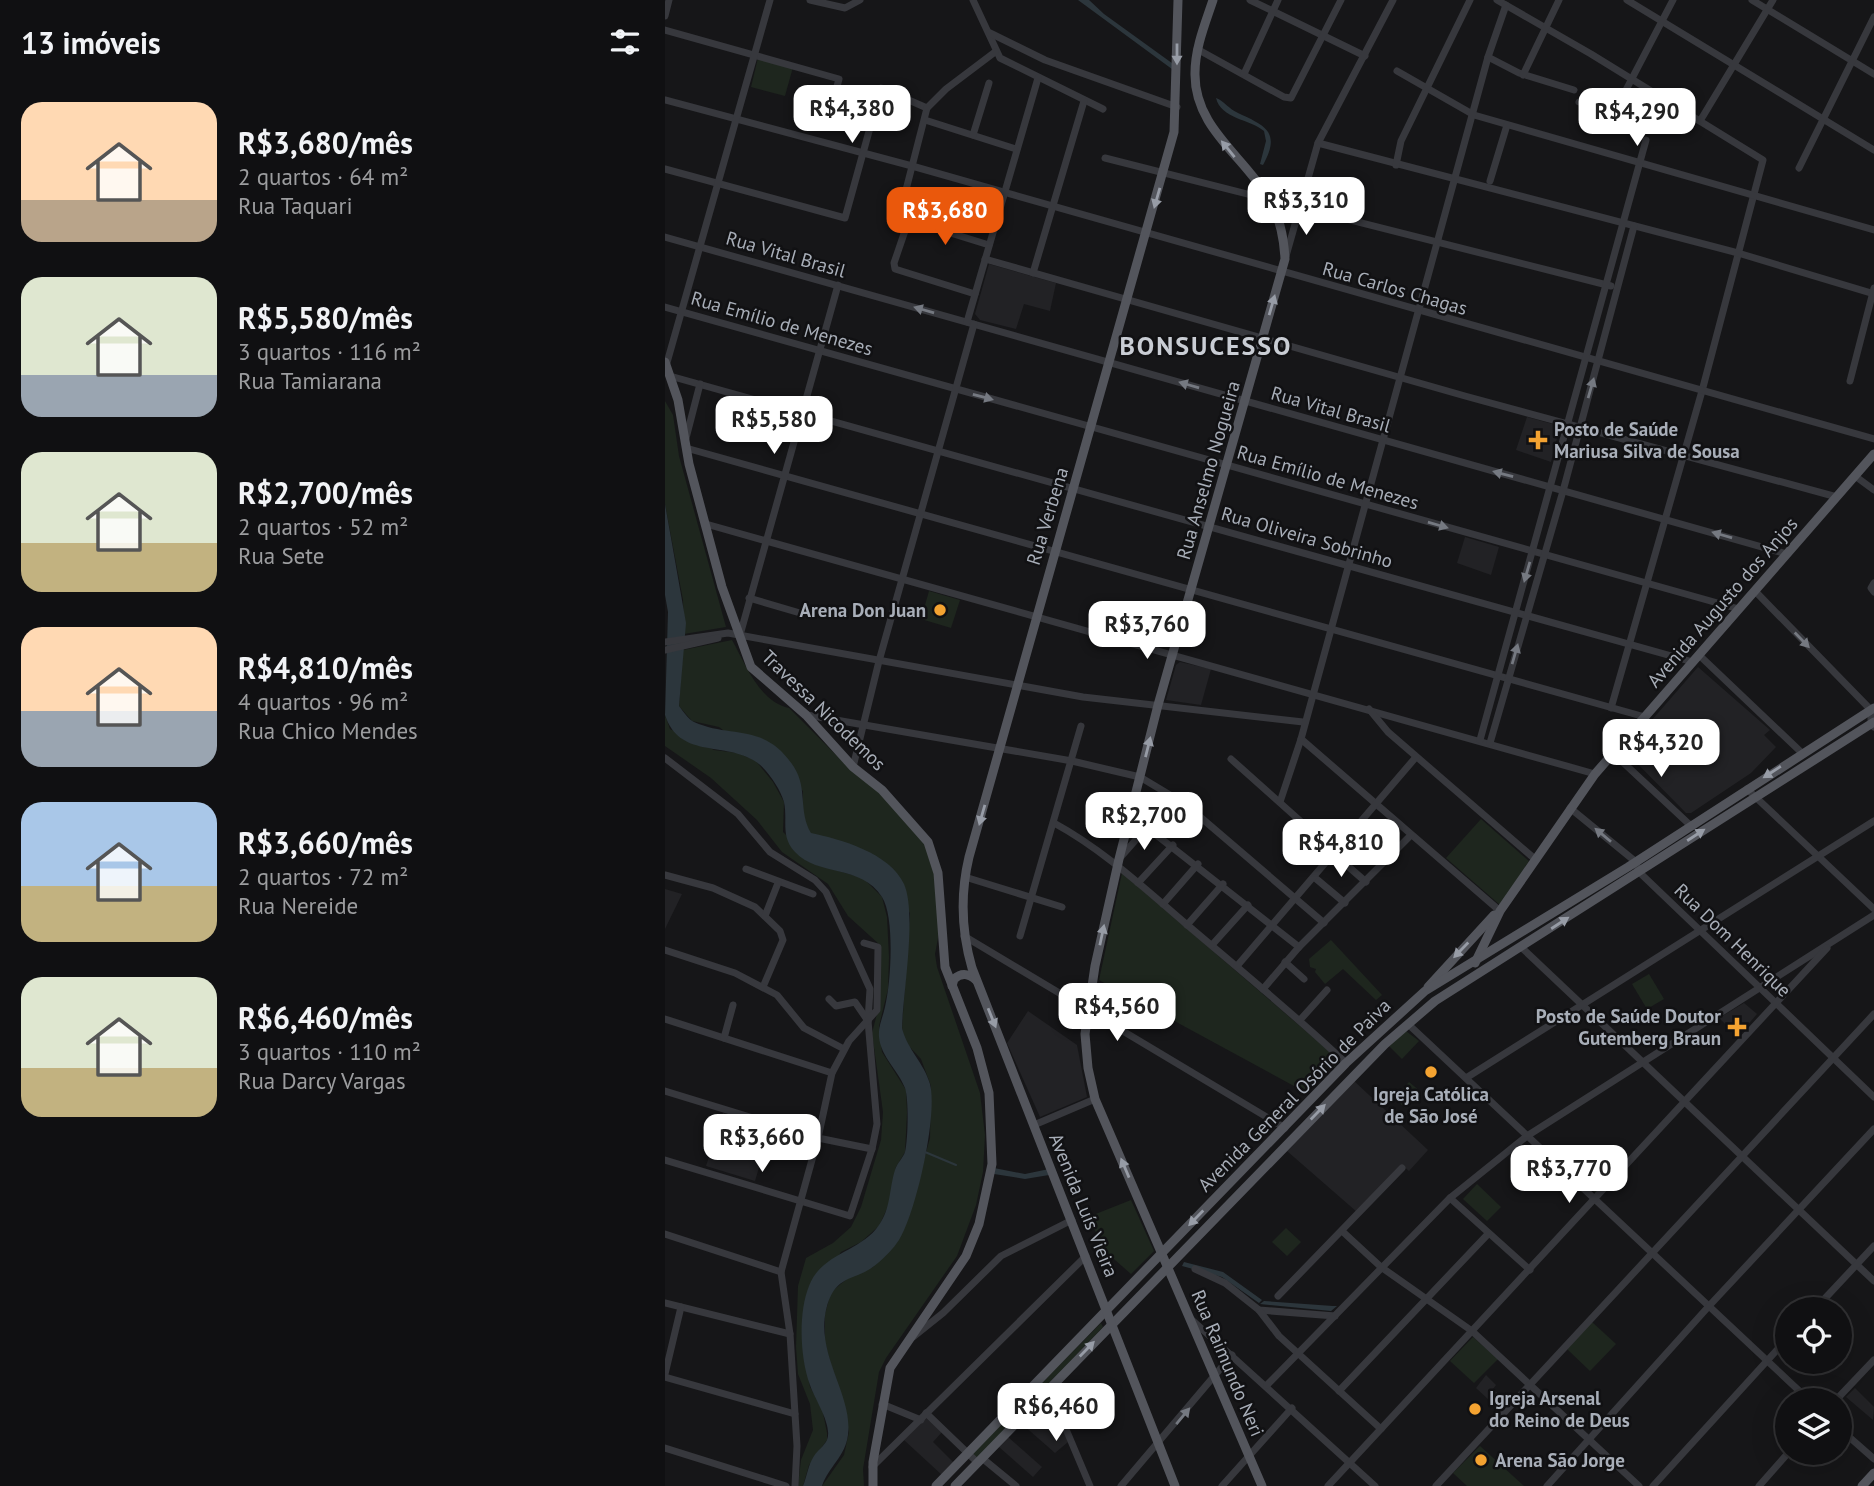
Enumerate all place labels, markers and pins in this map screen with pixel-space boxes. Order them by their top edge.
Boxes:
pin: R$4,380 [787,86,917,145]
pin: R$4,290 [1572,88,1702,148]
pin: R$3,310 [1241,177,1371,237]
pin: R$3,680 [880,188,1010,247]
pin: R$5,580 [709,396,839,456]
place label: Posto de Saúde Mariusa Silva de Sousa [1554,417,1740,463]
marker: Posto de Saúde Mariusa Silva de Sousa [1528,430,1548,450]
place label: Arena Don Juan [800,598,926,622]
marker: Arena Don Juan [932,602,948,618]
pin: R$3,760 [1082,602,1212,661]
pin: R$4,320 [1596,720,1726,779]
pin: R$2,700 [1079,792,1209,852]
pin: R$4,810 [1276,820,1406,879]
pin: R$4,560 [1052,984,1182,1043]
place label: Posto de Saúde Doutor Gutemberg Braun [1536,1004,1721,1050]
marker: Posto de Saúde Doutor Gutemberg Braun [1727,1017,1747,1037]
marker: Igreja Católica de São José [1423,1064,1439,1080]
place label: Igreja Católica de São José [1373,1082,1489,1128]
pin: R$3,660 [697,1114,827,1174]
pin: R$3,770 [1504,1146,1634,1205]
pin: R$6,460 [991,1384,1121,1443]
place label: Igreja Arsenal do Reino de Deus [1489,1386,1630,1432]
marker: Igreja Arsenal do Reino de Deus [1467,1401,1483,1417]
place label: Arena São Jorge [1495,1448,1625,1472]
marker: Arena São Jorge [1473,1452,1489,1468]

